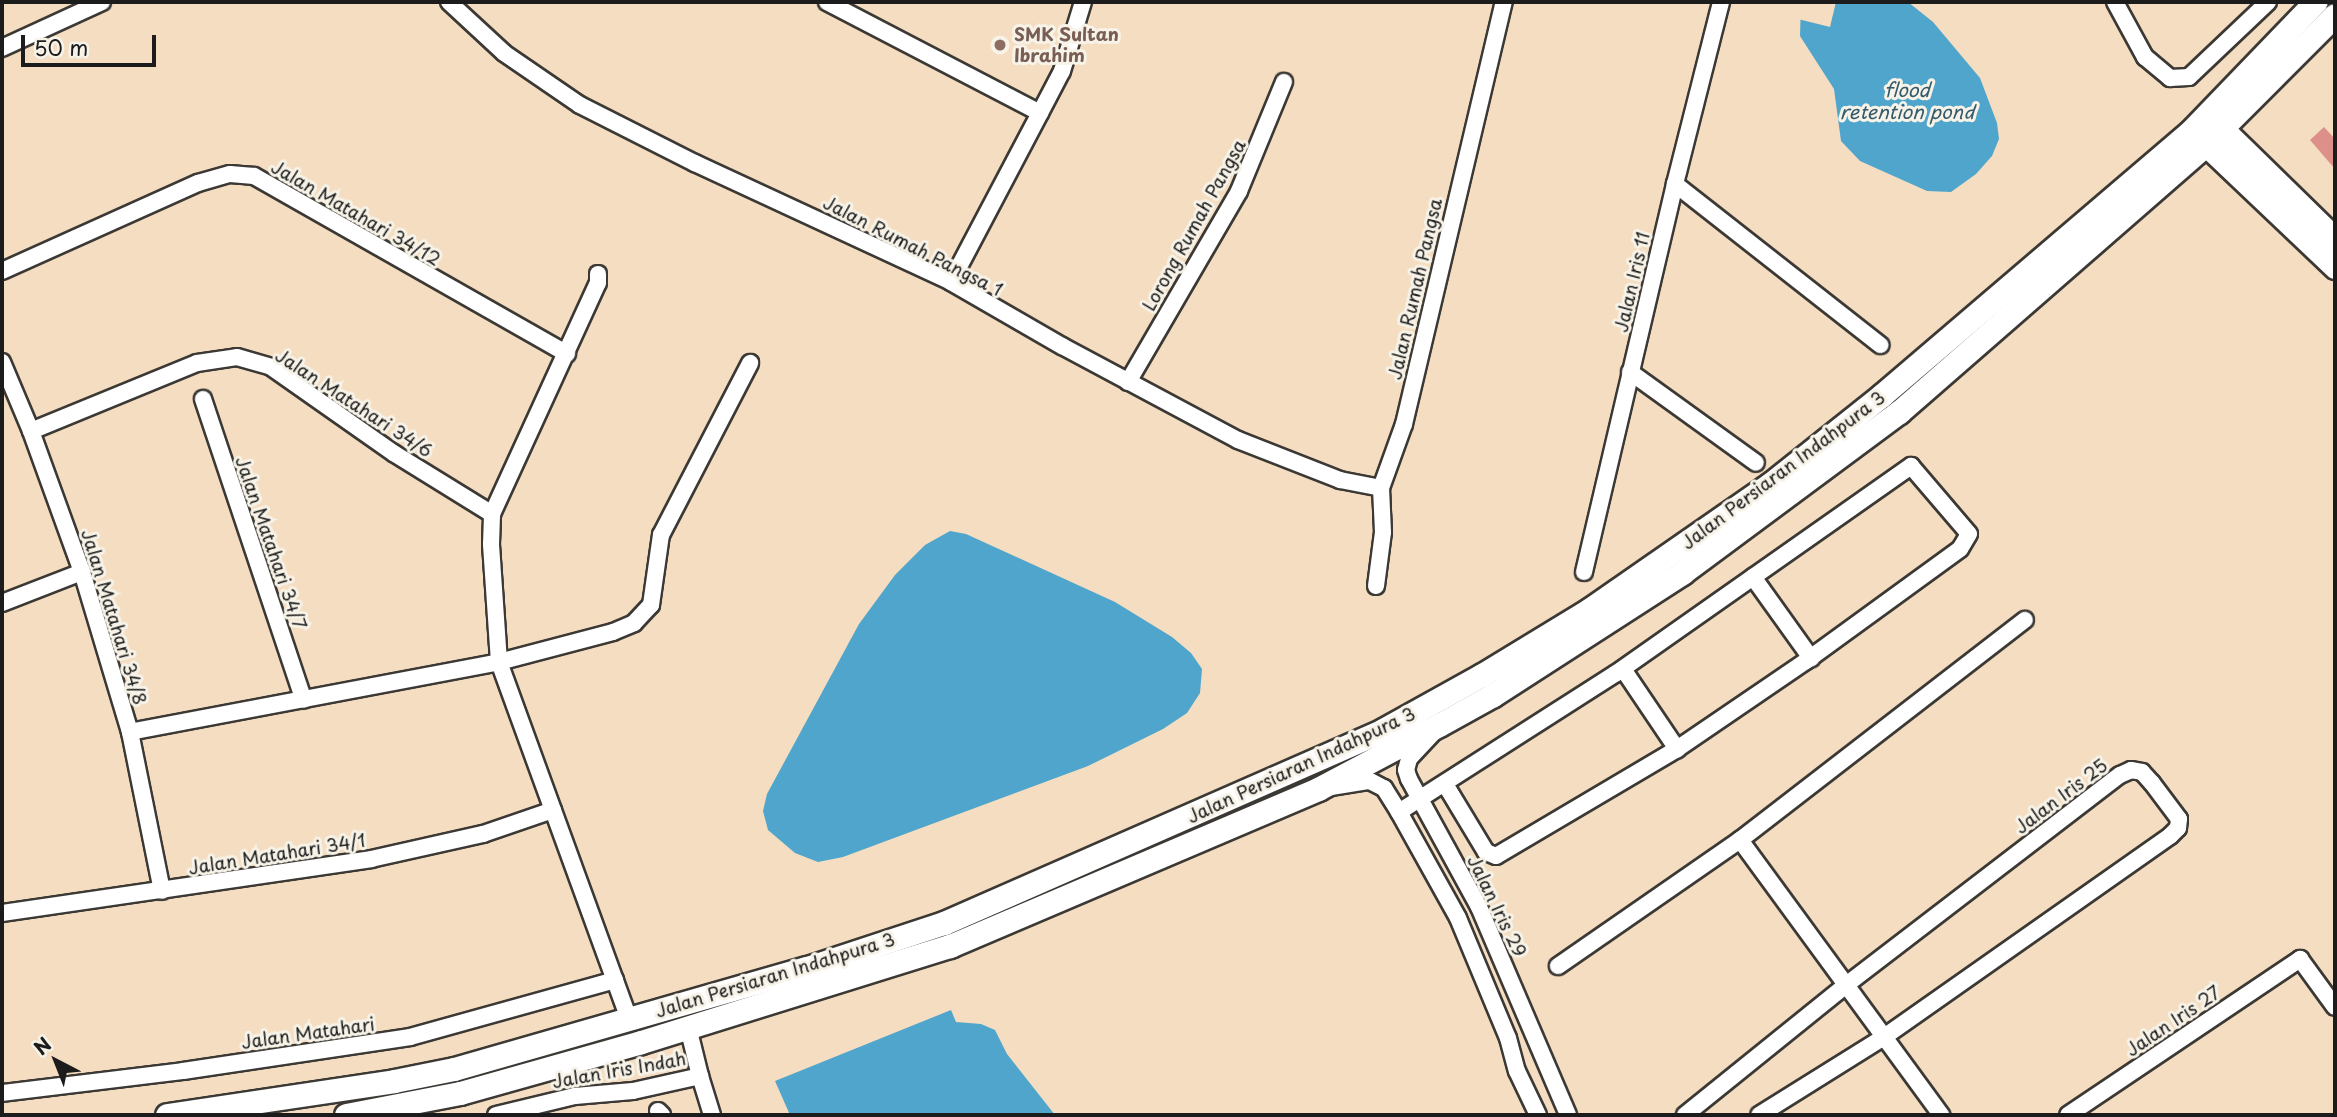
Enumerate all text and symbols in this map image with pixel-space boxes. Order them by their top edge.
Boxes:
scale bar [24,21,159,65]
place label: SMK Sultan Ibrahim [1014,24,1121,66]
text: 50 m [34,31,88,63]
marker: SMK Sultan Ibrahim [992,37,1008,53]
water label: flood retention pond [1840,79,1974,123]
street label: Lorong Rumah Pangsa [1138,136,1250,314]
street label: Jalan Matahari 34/12 [267,155,445,271]
street label: Jalan Rumah Pangsa 1 [820,191,1006,301]
street label: Jalan Rumah Pangsa [1384,197,1446,381]
street label: Jalan Iris 11 [1610,230,1654,334]
street label: Jalan Matahari 34/6 [271,344,437,462]
street label: Jalan Persiaran Indahpura 3 [1677,386,1889,554]
street label: Jalan Matahari 34/7 [231,453,311,633]
street label: Jalan Matahari 34/8 [77,526,151,708]
street label: Jalan Persiaran Indahpura 3 [1183,702,1419,828]
street label: Jalan Iris 25 [2010,754,2112,838]
street label: Jalan Matahari 34/1 [186,829,368,879]
street label: Jalan Iris 29 [1463,852,1531,960]
street label: Jalan Persiaran Indahpura 3 [652,928,898,1022]
street label: Jalan Iris 27 [2122,981,2224,1061]
street label: Jalan Matahari [240,1013,376,1053]
north arrow [21,1026,91,1096]
text: N [27,1030,57,1061]
street label: Jalan Iris Indah [550,1048,688,1092]

